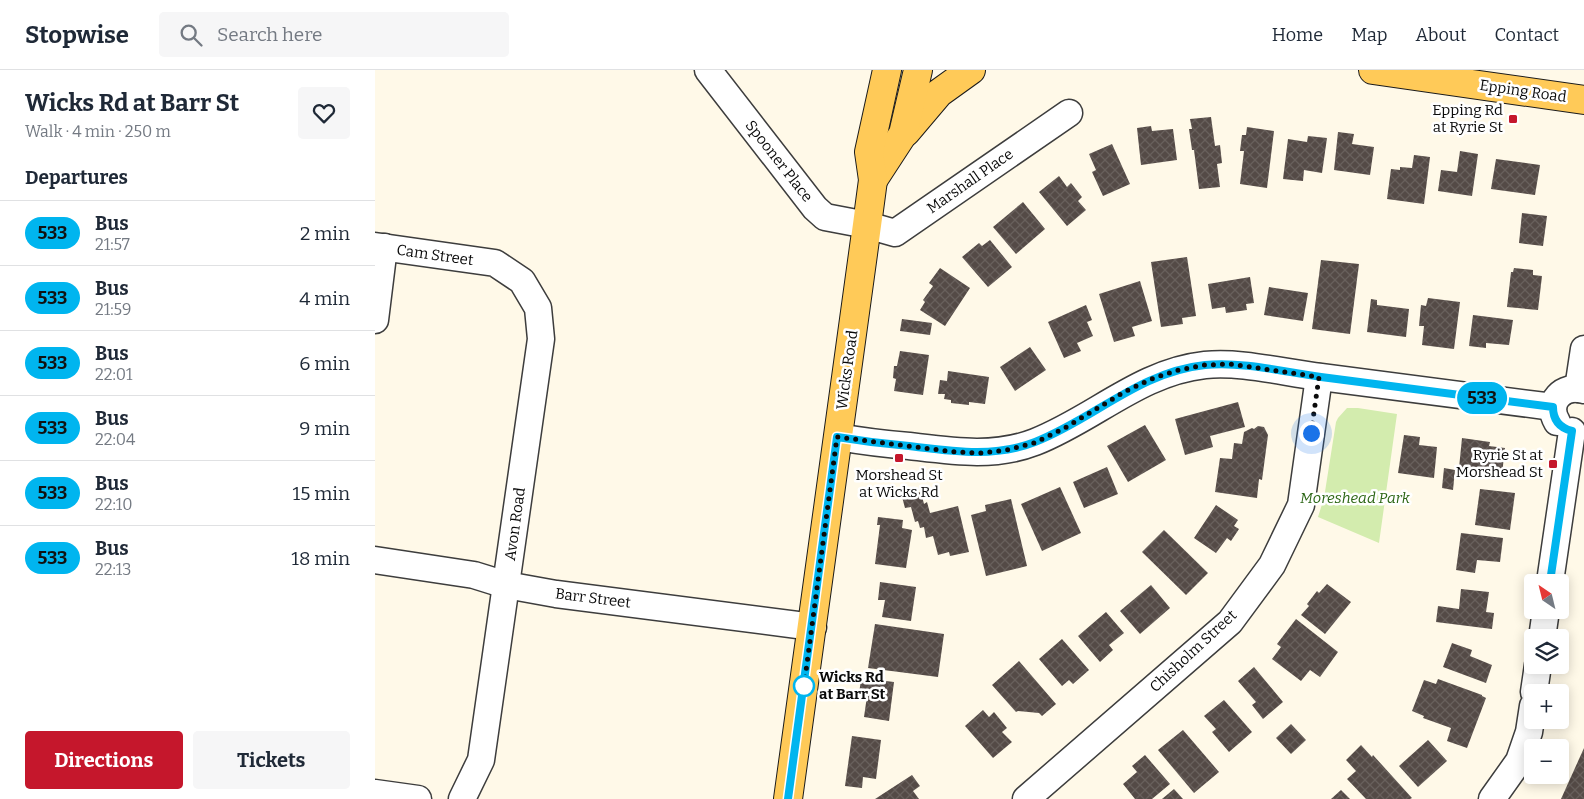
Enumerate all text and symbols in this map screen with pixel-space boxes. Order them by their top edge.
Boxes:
search box [159,12,509,57]
text: Stopwise [25,21,129,49]
icon: search [177,21,205,49]
text: Search here [217,23,323,46]
text: Home [1272,24,1323,46]
text: Map [1351,24,1387,46]
text: About [1415,24,1466,46]
text: Contact [1494,24,1559,46]
street label: Epping Road [1478,76,1568,106]
button: heart [298,87,350,139]
text: Wicks Rd at Barr St [25,89,239,117]
place label: Epping Rd at Ryrie St [1432,101,1504,136]
marker: Epping Rd at Ryrie St [1507,113,1519,125]
street label: Spooner Place [742,117,816,205]
text: Walk · 4 min · 250 m [25,122,171,141]
street label: Marshall Place [924,145,1016,217]
text: Departures [25,166,128,189]
text: Bus [95,212,129,235]
text: 533 [38,222,67,244]
text: 2 min [300,222,350,245]
text: 21:57 [95,235,130,254]
street label: Cam Street [396,241,475,269]
text: Bus [95,277,129,300]
text: 533 [38,287,67,309]
text: 4 min [299,287,350,310]
text: 21:59 [95,300,131,319]
street label: Wicks Road [833,329,861,411]
text: Bus [95,342,129,365]
text: 533 [38,352,67,374]
text: 6 min [299,352,350,375]
text: 22:01 [95,365,132,384]
line badge: 533 [1453,382,1511,414]
text: 533 [1467,387,1497,409]
text: Bus [95,407,129,430]
text: 533 [38,417,67,439]
text: 9 min [299,417,350,440]
your location [1299,421,1324,446]
text: 22:04 [95,430,135,449]
place label: Ryrie St at Morshead St [1456,446,1544,481]
marker: Morshead St at Wicks Rd [893,452,905,464]
marker: Ryrie St at Morshead St [1547,458,1559,470]
place label: Morshead St at Wicks Rd [855,466,943,501]
text: Bus [95,472,129,495]
text: 533 [38,482,67,504]
text: 15 min [293,482,350,505]
street label: Avon Road [501,486,529,562]
park label: Moreshead Park [1300,489,1411,507]
text: 22:10 [95,495,133,514]
text: Bus [95,537,129,560]
text: 533 [38,547,67,569]
text: 18 min [291,547,350,570]
text: 22:13 [95,560,131,579]
north arrow [1524,574,1569,619]
map controls [1524,574,1569,784]
street label: Barr Street [554,584,632,612]
street label: Chisholm Street [1146,606,1241,696]
button: layers [1524,629,1569,674]
place label: Wicks Rd at Barr St [819,668,886,703]
marker: Wicks Rd at Barr St [793,675,815,697]
button: + [1524,684,1569,729]
button: Directions [25,731,183,789]
button: Tickets [193,731,350,789]
button: − [1524,739,1569,784]

